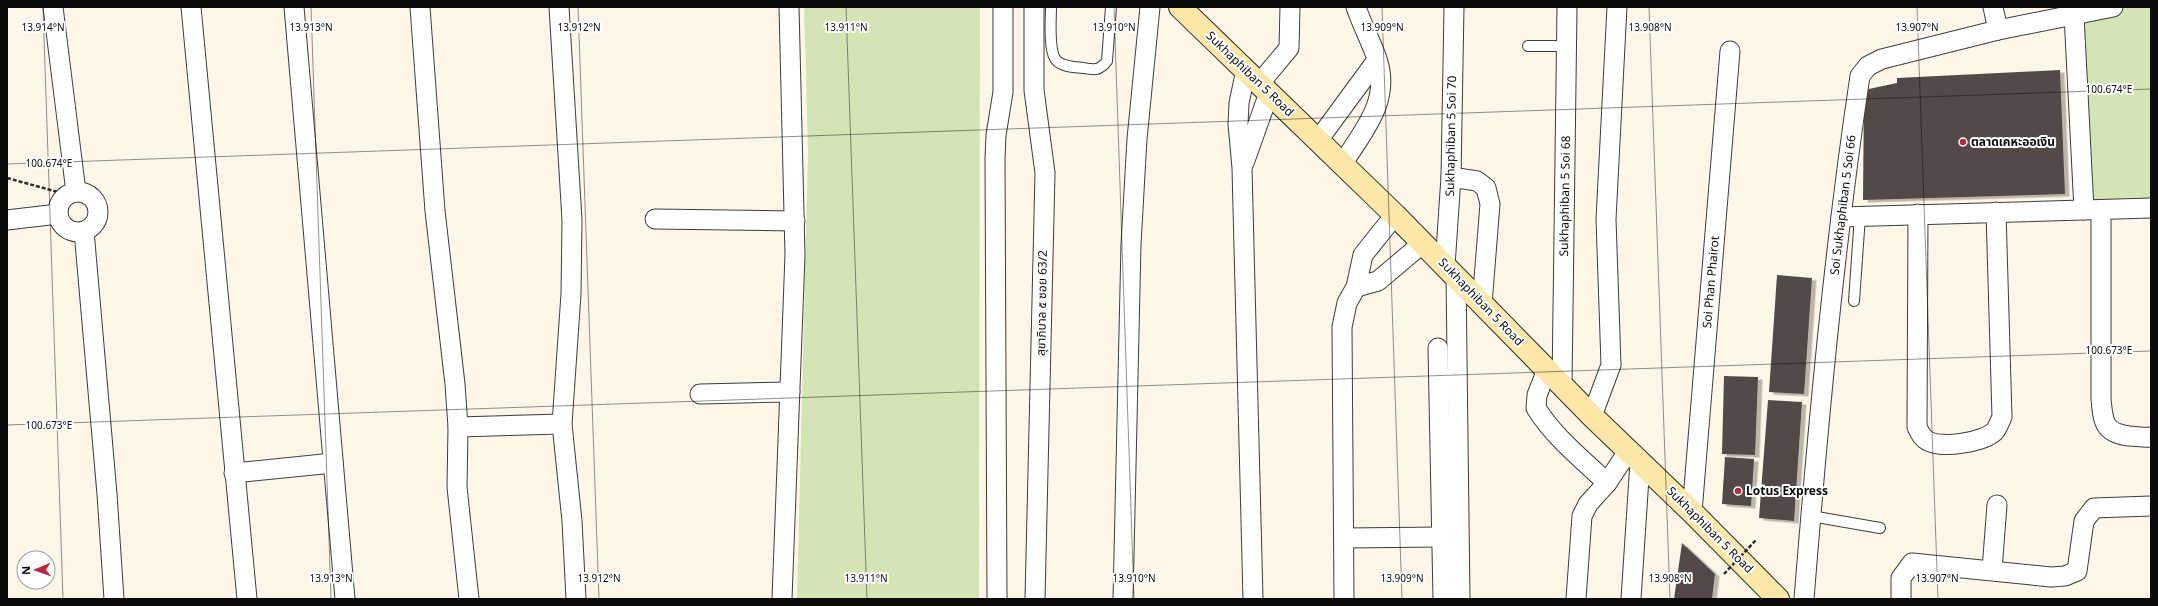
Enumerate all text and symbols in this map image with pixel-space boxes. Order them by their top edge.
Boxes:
text: 13.914°N [21,20,65,36]
text: 13.913°N [289,20,333,36]
text: 13.912°N [557,20,601,36]
text: 13.911°N [824,20,868,36]
text: 13.910°N [1092,20,1136,36]
text: 13.909°N [1360,20,1404,36]
text: 13.908°N [1628,20,1672,36]
text: 13.907°N [1895,20,1939,36]
street label: Sukhaphiban 5 Road [1202,27,1298,121]
street label: Sukhaphiban 5 Soi 70 [1441,75,1461,197]
text: 100.674°E [2086,82,2132,98]
place label: ตลาดเคหะออเงิน [1971,133,2055,151]
street label: Soi Sukhaphiban 5 Soi 66 [1825,134,1861,276]
street label: Sukhaphiban 5 Soi 68 [1555,135,1575,257]
marker: ตลาดเคหะออเงิน [1958,137,1968,147]
text: 100.674°E [26,156,72,172]
street label: Soi Phan Phairot [1698,234,1724,329]
street label: สุขาภิบาล ๕ ซอย 63/2 [1032,250,1052,356]
street label: Sukhaphiban 5 Road [1434,254,1528,350]
text: 100.673°E [2086,343,2132,359]
text: 100.673°E [26,418,72,434]
place label: Lotus Express [1746,482,1828,500]
street label: Sukhaphiban 5 Road [1663,483,1757,577]
marker: Lotus Express [1733,486,1743,496]
north arrow [16,550,56,590]
text: N [18,566,35,575]
text: 13.913°N [309,571,353,587]
text: 13.912°N [577,571,621,587]
text: 13.911°N [844,571,888,587]
text: 13.910°N [1112,571,1156,587]
text: 13.909°N [1380,571,1424,587]
text: 13.908°N [1648,571,1692,587]
text: 13.907°N [1915,571,1959,587]

